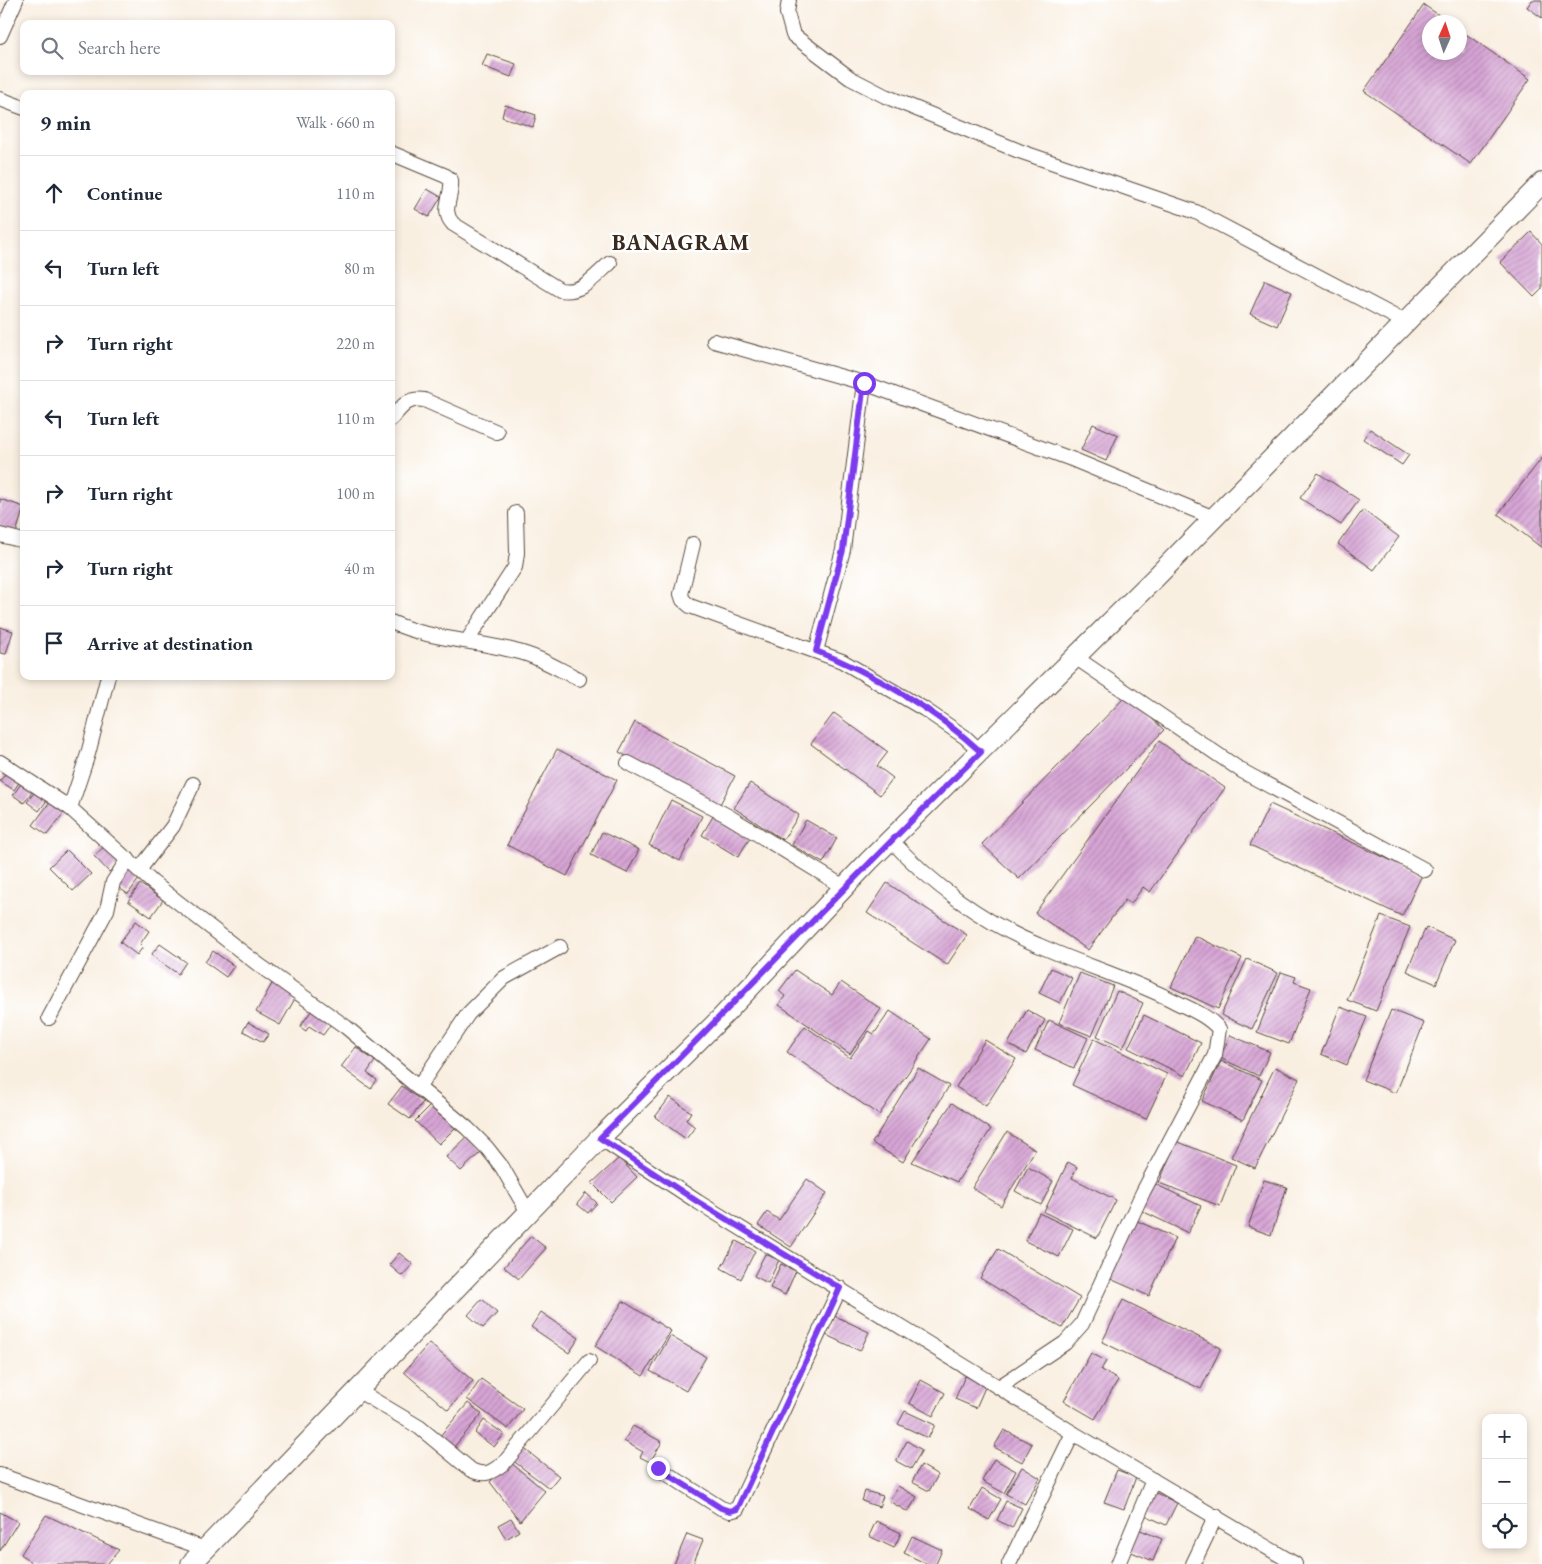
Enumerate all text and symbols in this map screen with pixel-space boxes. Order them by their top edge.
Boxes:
north arrow [1422,15,1467,60]
search box [20,20,395,75]
icon: search [38,34,66,62]
text: Search here [78,35,160,60]
text: 9 min [40,109,91,136]
text: Walk · 660 m [296,112,375,133]
icon: ahead [40,179,68,207]
text: Continue [87,181,162,206]
text: 110 m [336,183,375,204]
district label: BANAGRAM [612,228,750,257]
icon: left [40,254,68,282]
text: Turn left [87,256,159,281]
text: 80 m [344,258,375,279]
icon: right [40,329,68,357]
text: Turn right [87,331,173,356]
text: 220 m [336,333,375,354]
route start [853,372,876,395]
icon: left [40,404,68,432]
text: Turn left [87,406,159,431]
text: 110 m [336,408,375,429]
icon: right [40,479,68,507]
text: Turn right [87,481,173,506]
text: 100 m [336,483,375,504]
icon: right [40,554,68,582]
text: Turn right [87,556,173,581]
text: 40 m [344,558,375,579]
icon: arrive [40,629,68,657]
text: Arrive at destination [87,631,253,656]
map controls [1482,1414,1527,1549]
button: + [1482,1414,1527,1459]
route end [647,1457,670,1480]
button: − [1482,1459,1527,1504]
button: locate [1482,1504,1527,1549]

